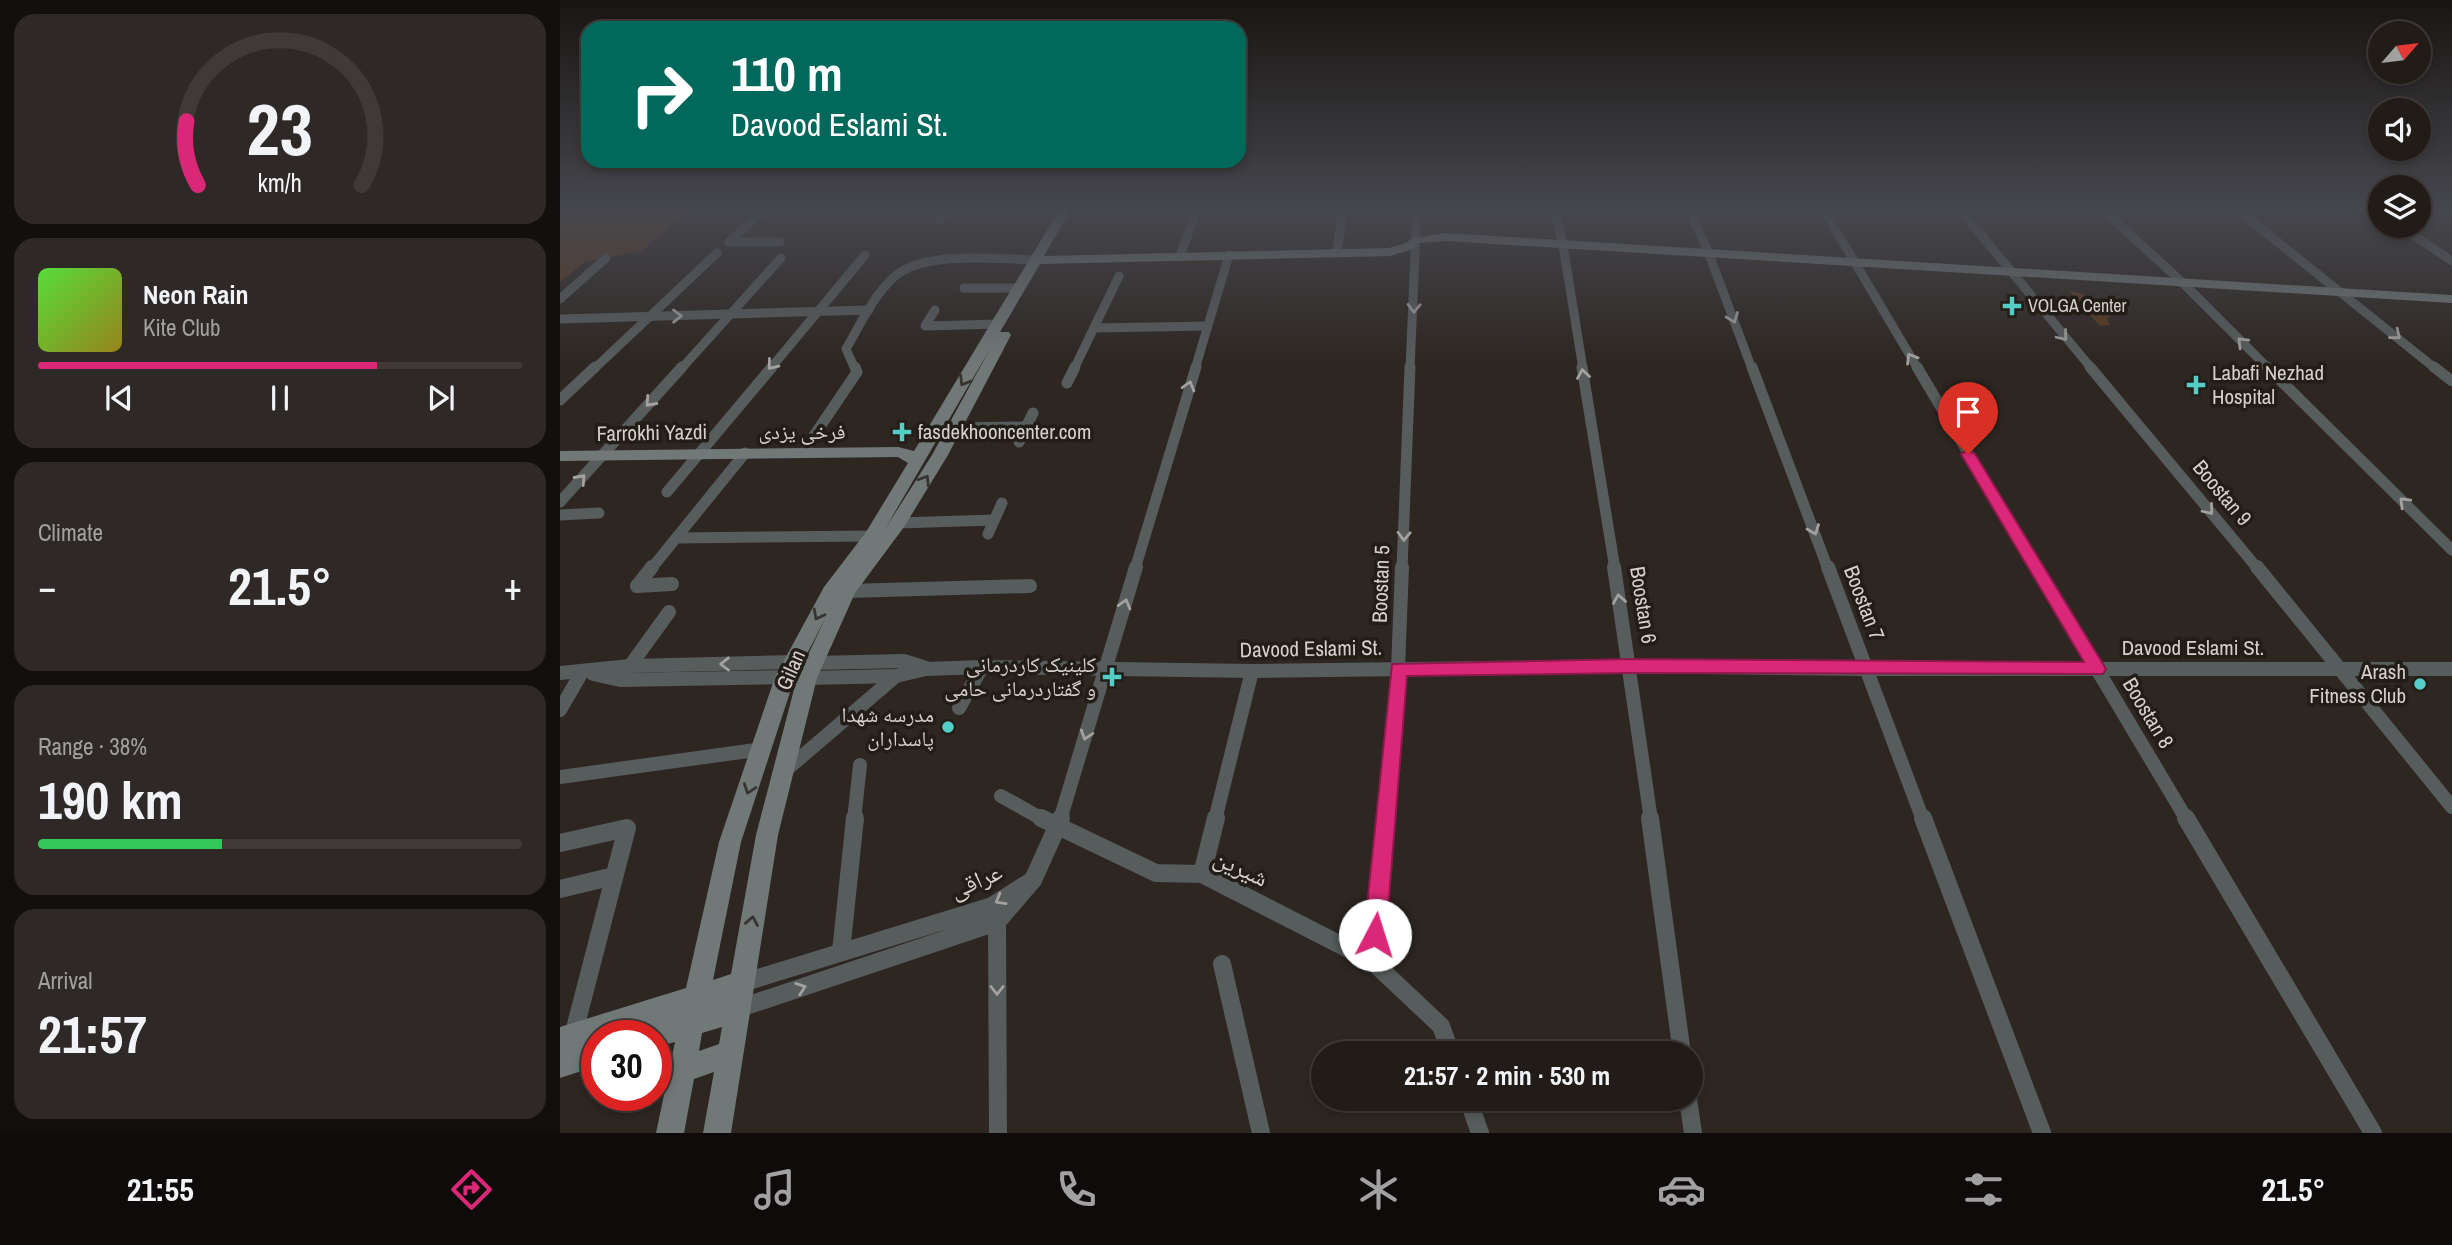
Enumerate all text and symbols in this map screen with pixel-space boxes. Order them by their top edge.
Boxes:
north arrow [2368,21,2431,84]
map controls [2368,21,2431,238]
text: 110 m [731,40,843,106]
icon: right [616,49,707,140]
text: 23 [247,80,313,178]
button: sound [2368,98,2431,161]
text: Davood Eslami St. [731,103,948,146]
text: km/h [258,166,302,200]
button: layers [2368,175,2431,238]
text: Neon Rain [143,277,248,312]
place label: VOLGA Center [2028,293,2127,318]
marker: VOLGA Center [2002,296,2022,316]
one-way arrow [1406,303,1421,314]
one-way arrow [672,308,683,324]
one-way arrow [1725,311,1739,323]
text: Kite Club [143,312,221,343]
one-way arrow [2388,327,2400,340]
one-way arrow [2055,328,2068,340]
one-way arrow [2237,337,2250,350]
one-way arrow [1906,352,1919,365]
one-way arrow [768,356,780,369]
place label: Labafi Nezhad Hospital [2212,358,2324,411]
one-way arrow [1576,368,1591,380]
one-way arrow [959,374,972,387]
marker: Labafi Nezhad Hospital [2186,375,2206,395]
icon: previous [100,379,138,417]
icon: pause [261,379,299,417]
icon: next [422,379,460,417]
one-way arrow [1181,380,1196,392]
pin [1938,382,1998,454]
icon: arrive [1949,393,1987,431]
one-way arrow [645,394,658,407]
street label: Farrokhi Yazdi [596,417,708,448]
street label: فرخی یزدی [758,417,846,446]
place label: fasdekhooncenter.com [918,417,1091,446]
marker: fasdekhooncenter.com [892,422,912,442]
street label: Boostan 9 [2186,454,2258,532]
one-way arrow [573,474,585,487]
one-way arrow [916,474,929,487]
one-way arrow [2399,497,2412,510]
one-way arrow [2201,502,2213,515]
text: Climate [38,517,103,548]
one-way arrow [1805,524,1819,536]
one-way arrow [1397,530,1412,541]
street label: Boostan 5 [1365,545,1396,623]
text: 21.5° [228,551,332,621]
text: − [38,561,56,612]
text: + [504,561,522,612]
street label: Boostan 7 [1837,561,1892,644]
street label: Boostan 6 [1623,564,1664,645]
one-way arrow [1612,593,1627,604]
one-way arrow [1116,598,1131,610]
one-way arrow [813,608,826,621]
street label: Davood Eslami St. [1239,633,1383,664]
street label: Davood Eslami St. [2122,633,2264,662]
street label: Gilan [769,645,812,695]
place label: کلینیک کاردرمانی و گفتاردرمانی حامی [944,650,1096,703]
one-way arrow [719,656,730,671]
place label: Arash Fitness Club [2309,657,2406,710]
marker: کلینیک کاردرمانی و گفتاردرمانی حامی [1102,667,1122,687]
street label: Boostan 8 [2116,672,2181,753]
marker: Arash Fitness Club [2412,676,2428,692]
place label: مدرسه شهدا پاسداران [841,700,934,753]
marker: مدرسه شهدا پاسداران [940,719,956,735]
one-way arrow [1079,728,1094,740]
text: Range · 38% [38,731,147,762]
text: 190 km [38,765,183,835]
one-way arrow [743,782,757,794]
street label: شیرین [1209,841,1274,894]
street label: عراقی [944,855,1007,905]
one-way arrow [994,892,1007,905]
position arrow [1338,898,1412,972]
one-way arrow [744,915,759,927]
text: Arrival [38,965,93,996]
one-way arrow [795,982,807,996]
one-way arrow [989,985,1005,996]
text: 21:57 [38,999,147,1069]
speed limit sign: 30 [581,1020,672,1111]
text: 21:57 · 2 min · 530 m [1404,1058,1610,1093]
icon: directions [447,1165,496,1214]
icon: music [750,1165,799,1214]
icon: phone [1052,1165,1101,1214]
icon: climate [1354,1165,1403,1214]
icon: car [1657,1165,1706,1214]
icon: filters [1959,1165,2008,1214]
text: 21:55 [127,1168,194,1211]
text: 21.5° [2261,1168,2325,1211]

